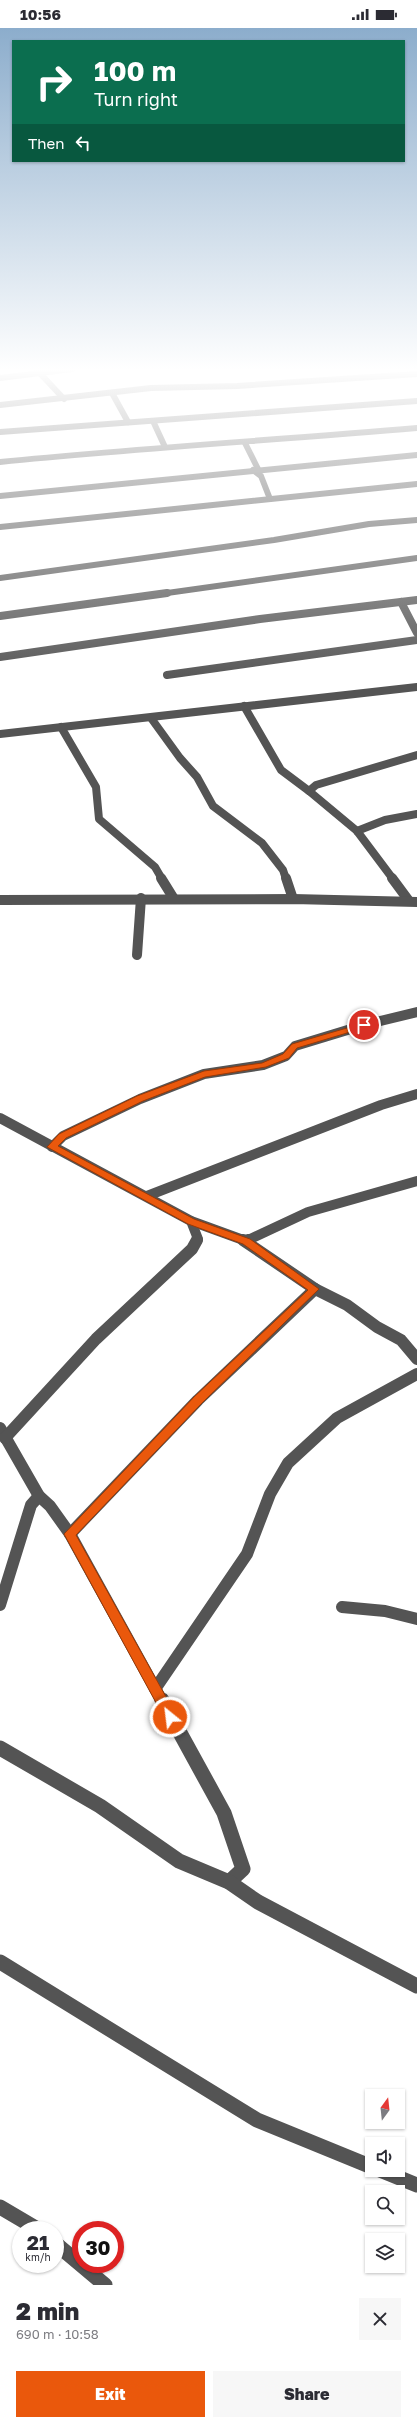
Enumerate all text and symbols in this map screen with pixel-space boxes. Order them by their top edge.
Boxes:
text: 10:56 [20,5,61,23]
text: 100 m [94,54,176,87]
icon: right [28,56,80,108]
text: Turn right [94,88,178,110]
icon: left [72,132,94,154]
text: Then [28,134,64,152]
pin [347,1008,381,1042]
icon: arrive [353,1014,375,1036]
position arrow [149,1696,191,1738]
north arrow [365,2089,405,2129]
map controls [365,2089,405,2273]
button: sound [365,2137,405,2177]
button: search [365,2185,405,2225]
speed limit sign: 30 [72,2221,124,2273]
text: 21 [27,2230,49,2254]
button: layers [365,2233,405,2273]
text: km/h [25,2251,51,2263]
text: 2 min [16,2296,79,2325]
button: close [359,2298,401,2340]
text: 690 m · 10:58 [16,2326,99,2342]
button: Exit [16,2371,205,2417]
button: Share [213,2371,401,2417]

